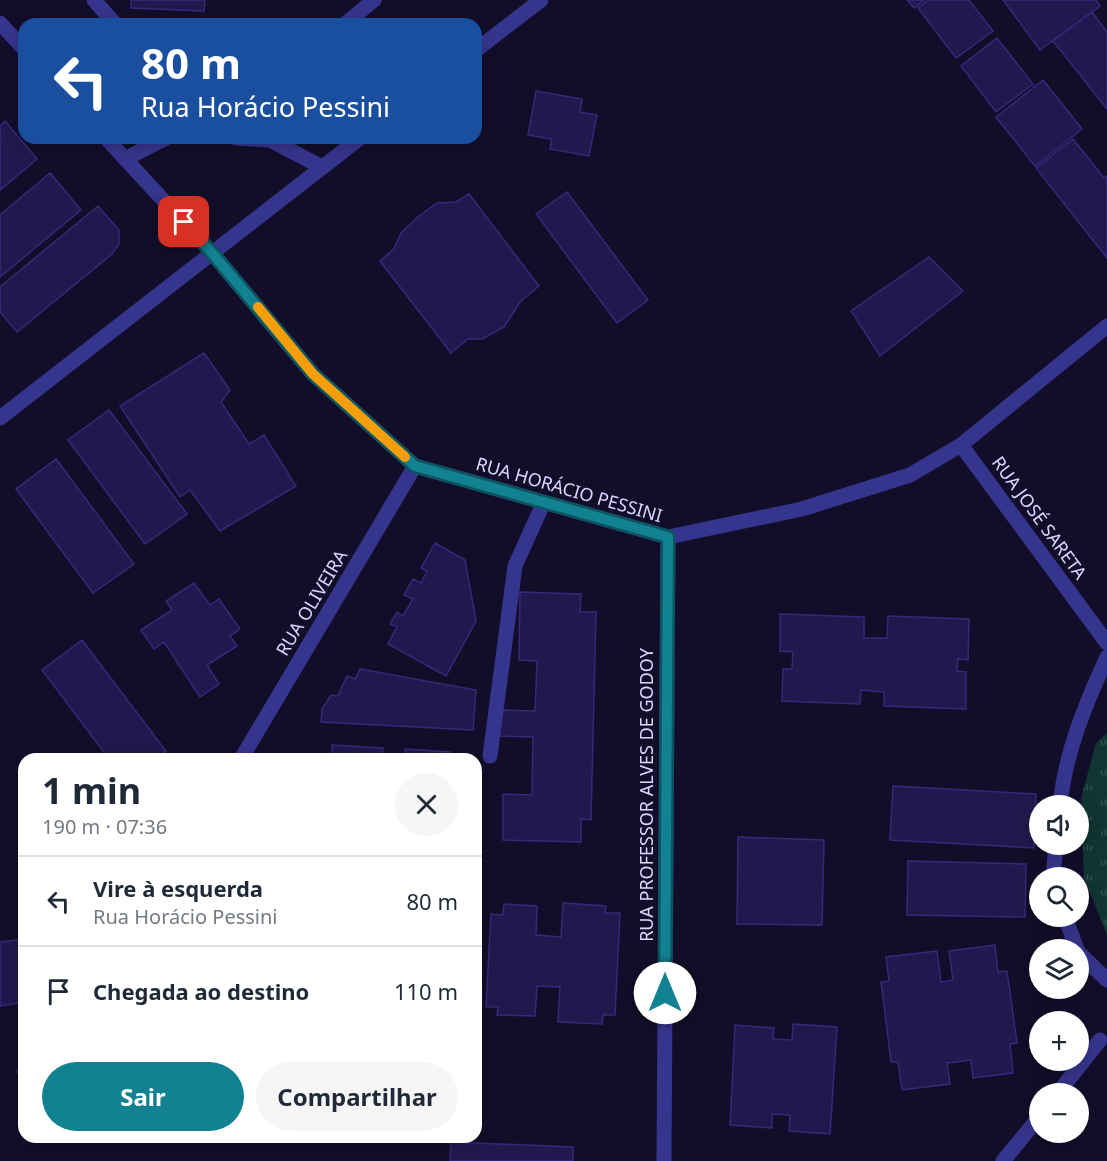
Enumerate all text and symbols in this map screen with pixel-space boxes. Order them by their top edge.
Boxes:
text: 80 m [141,34,241,91]
icon: left [42,42,120,120]
text: Rua Horácio Pessini [141,88,390,125]
pin [158,196,209,247]
icon: arrive [167,205,200,238]
street label: RUA HORÁCIO PESSINI [473,451,665,527]
street label: RUA JOSÉ SARETA [987,451,1093,584]
street label: RUA OLIVEIRA [270,545,352,660]
street label: RUA PROFESSOR ALVES DE GODOY [634,647,658,942]
text: 1 min [42,766,141,815]
button: close [395,773,458,836]
map controls [1029,795,1089,1143]
button: sound [1029,795,1089,855]
text: 190 m · 07:36 [42,813,167,840]
button: search [1029,867,1089,927]
text: Vire à esquerda [93,873,263,903]
icon: left [42,885,75,918]
text: 80 m [407,886,458,916]
text: Rua Horácio Pessini [93,903,278,930]
button: layers [1029,939,1089,999]
position arrow [633,961,697,1025]
icon: arrive [42,975,75,1008]
text: Chegada ao destino [93,976,309,1006]
text: 110 m [394,976,458,1006]
button: + [1029,1011,1089,1071]
button: Sair [42,1062,244,1131]
button: Compartilhar [256,1062,458,1131]
button: − [1029,1083,1089,1143]

